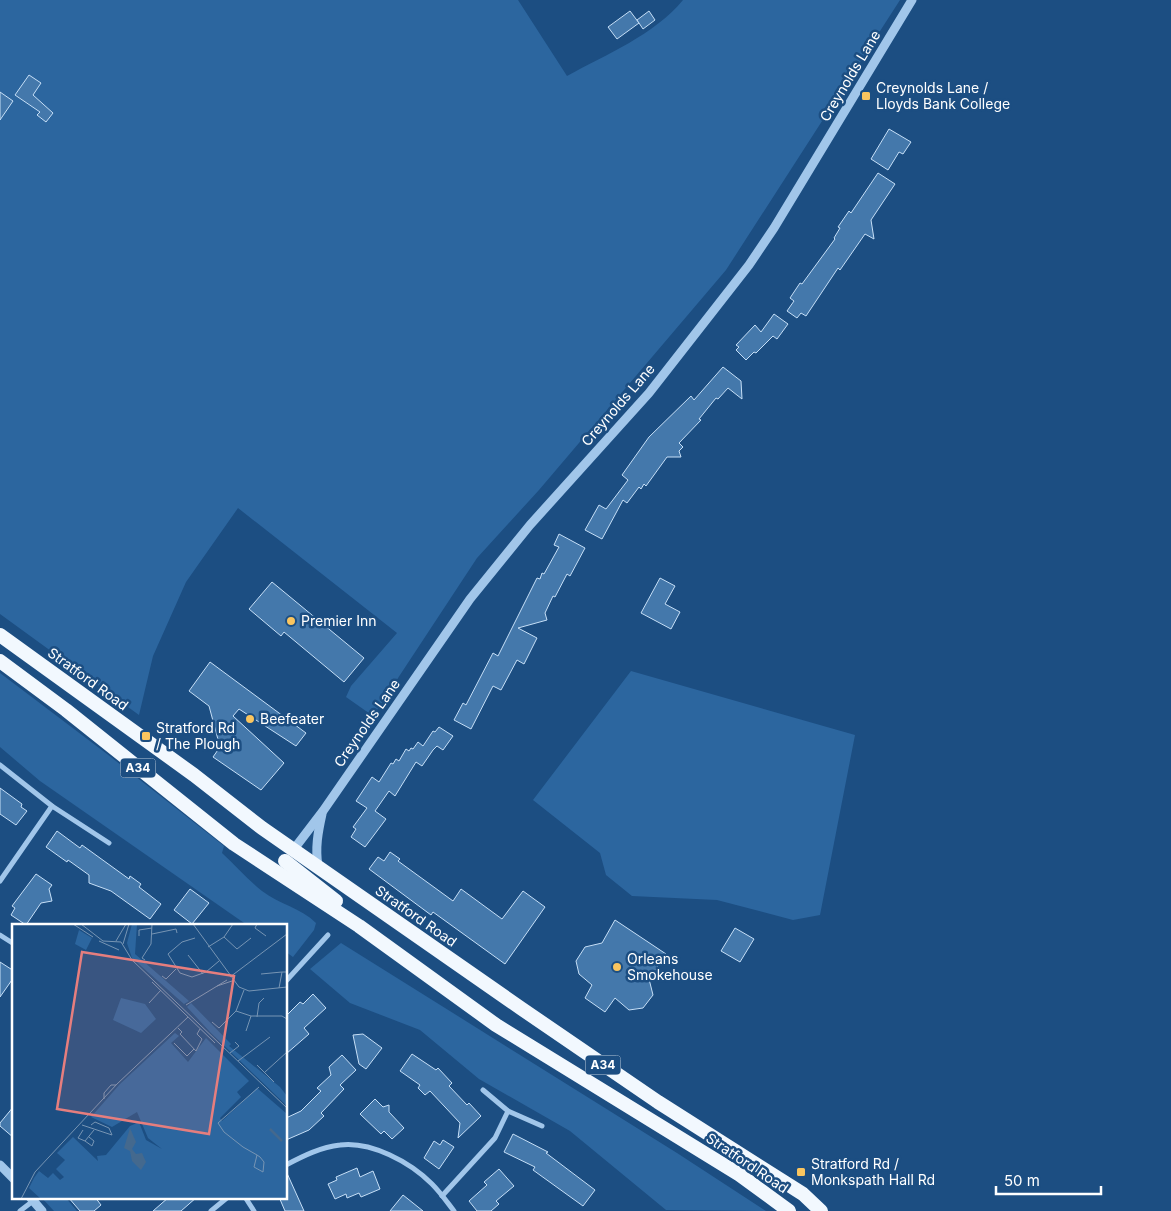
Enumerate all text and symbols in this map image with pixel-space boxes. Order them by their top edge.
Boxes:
street label: Creynolds Lane [816,27,883,124]
place label: Creynolds Lane / Lloyds Bank College [876,79,1010,112]
marker: Creynolds Lane / Lloyds Bank College [860,90,872,102]
street label: Creynolds Lane [577,360,658,449]
place label: Premier Inn [301,612,376,629]
marker: Premier Inn [285,615,297,627]
street label: Stratford Road [45,644,132,714]
street label: Creynolds Lane [330,676,403,770]
place label: Beefeater [260,710,324,727]
marker: Beefeater [244,713,256,725]
place label: Stratford Rd / The Plough [156,719,240,752]
marker: Stratford Rd / The Plough [140,730,152,742]
road number: A34 [120,758,156,778]
street label: Stratford Road [372,881,460,950]
inset map [12,924,288,1198]
place label: Orleans Smokehouse [627,950,713,983]
marker: Orleans Smokehouse [611,961,623,973]
road number: A34 [586,1056,620,1074]
street label: Stratford Road [703,1129,792,1196]
place label: Stratford Rd / Monkspath Hall Rd [811,1155,935,1188]
scale bar [996,1164,1101,1196]
marker: Stratford Rd / Monkspath Hall Rd [795,1166,807,1178]
text: 50 m [1004,1171,1040,1190]

